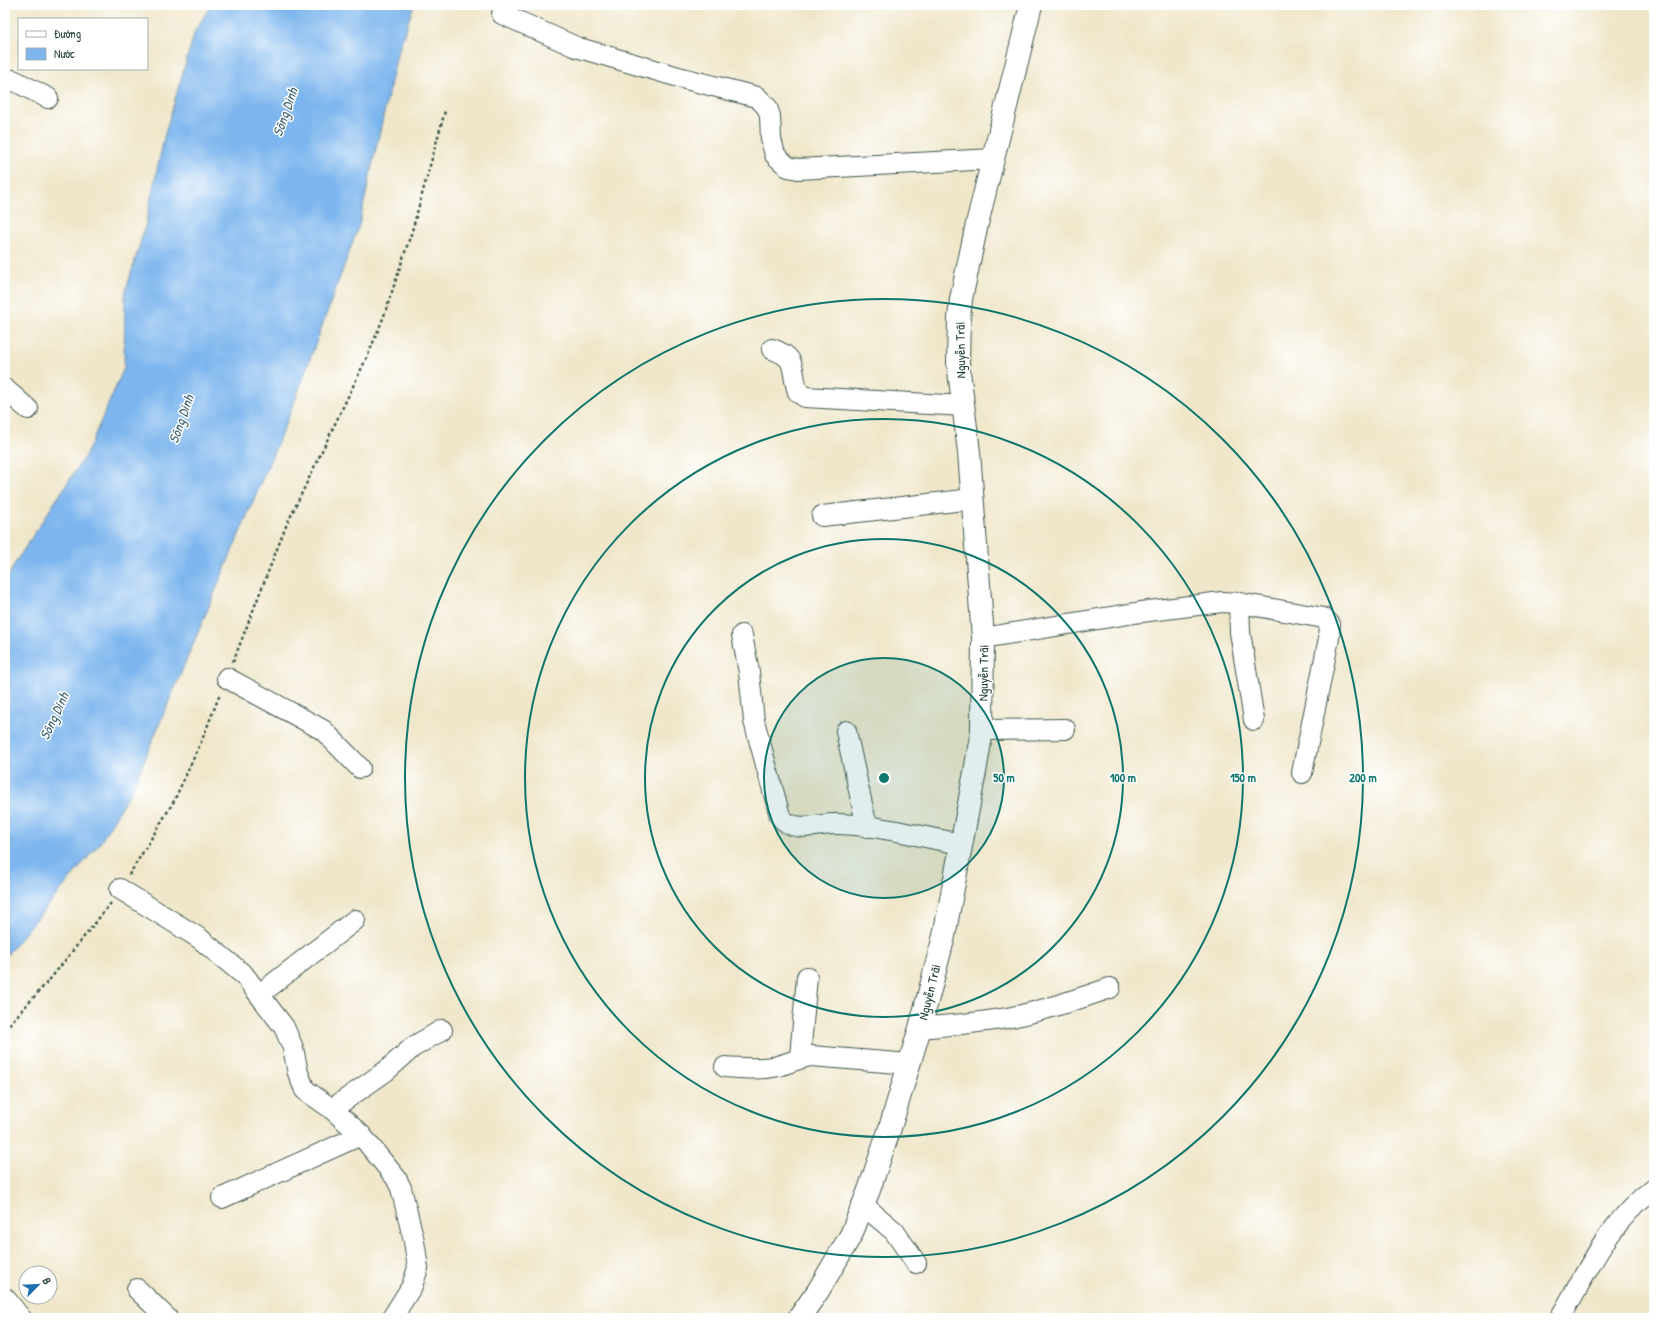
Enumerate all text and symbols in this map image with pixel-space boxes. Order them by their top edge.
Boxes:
legend [18,18,148,70]
text: Đường [54,25,81,42]
text: Nước [54,45,75,62]
water label: Sông Dinh [267,84,303,139]
street label: Nguyễn Trãi [951,322,969,378]
water label: Sông Dinh [163,391,199,446]
street label: Nguyễn Trãi [974,645,992,701]
water label: Sông Dinh [34,688,74,743]
text: 50 m [993,769,1015,786]
text: 100 m [1110,769,1136,786]
text: 150 m [1230,769,1256,786]
text: 200 m [1349,769,1377,786]
centre of rings [877,771,891,785]
street label: Nguyễn Trãi [913,962,945,1022]
north arrow [18,1265,58,1305]
text: B [40,1276,55,1287]

